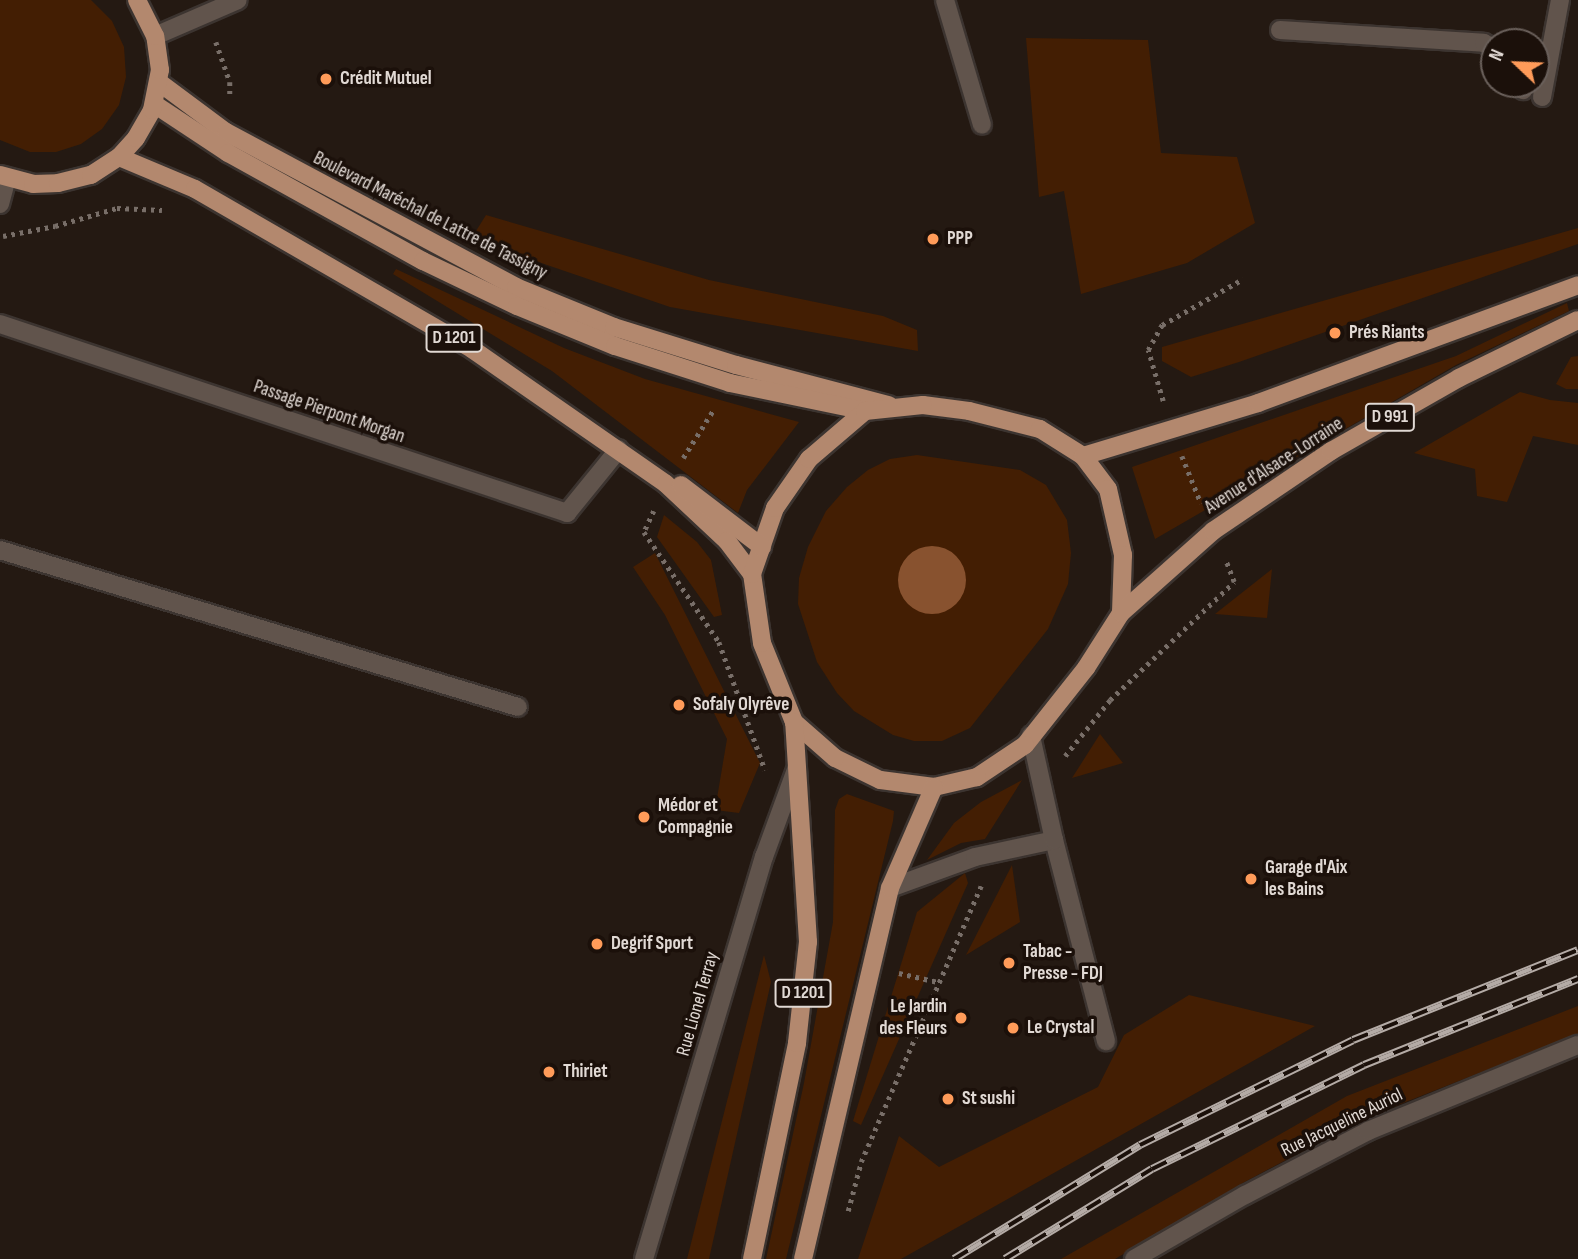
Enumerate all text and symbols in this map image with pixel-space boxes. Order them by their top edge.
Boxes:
north arrow [1480,28,1550,98]
text: N [1484,46,1510,65]
place label: Crédit Mutuel [340,68,432,90]
marker: Crédit Mutuel [318,71,334,87]
street label: Boulevard Maréchal de Lattre de Tassigny [309,147,551,285]
place label: PPP [947,228,973,250]
marker: PPP [925,231,941,247]
place label: Prés Riants [1349,322,1425,344]
road number: D 1201 [424,324,484,352]
marker: Prés Riants [1327,325,1343,341]
street label: Passage Pierpont Morgan [250,375,408,449]
road number: D 991 [1364,402,1416,432]
street label: Avenue d'Alsace-Lorraine [1201,413,1347,519]
place label: Sofaly Olyrêve [693,694,789,716]
marker: Sofaly Olyrêve [671,697,687,713]
place label: Médor et Compagnie [658,795,733,839]
marker: Médor et Compagnie [636,809,652,825]
place label: Garage d'Aix les Bains [1265,857,1348,901]
marker: Garage d'Aix les Bains [1243,871,1259,887]
place label: Degrif Sport [611,933,693,955]
marker: Degrif Sport [589,936,605,952]
place label: Tabac - Presse - FDJ [1023,941,1103,985]
street label: Rue Lionel Terray [672,949,724,1059]
marker: Tabac - Presse - FDJ [1001,955,1017,971]
road number: D 1201 [773,978,833,1008]
place label: Le Jardin des Fleurs [879,996,947,1040]
marker: Le Jardin des Fleurs [953,1010,969,1026]
place label: Le Crystal [1027,1017,1094,1039]
marker: Le Crystal [1005,1020,1021,1036]
place label: Thiriet [563,1061,608,1083]
marker: Thiriet [541,1064,557,1080]
street label: Rue Jacqueline Auriol [1278,1084,1406,1162]
place label: St sushi [962,1088,1015,1110]
marker: St sushi [940,1091,956,1107]

